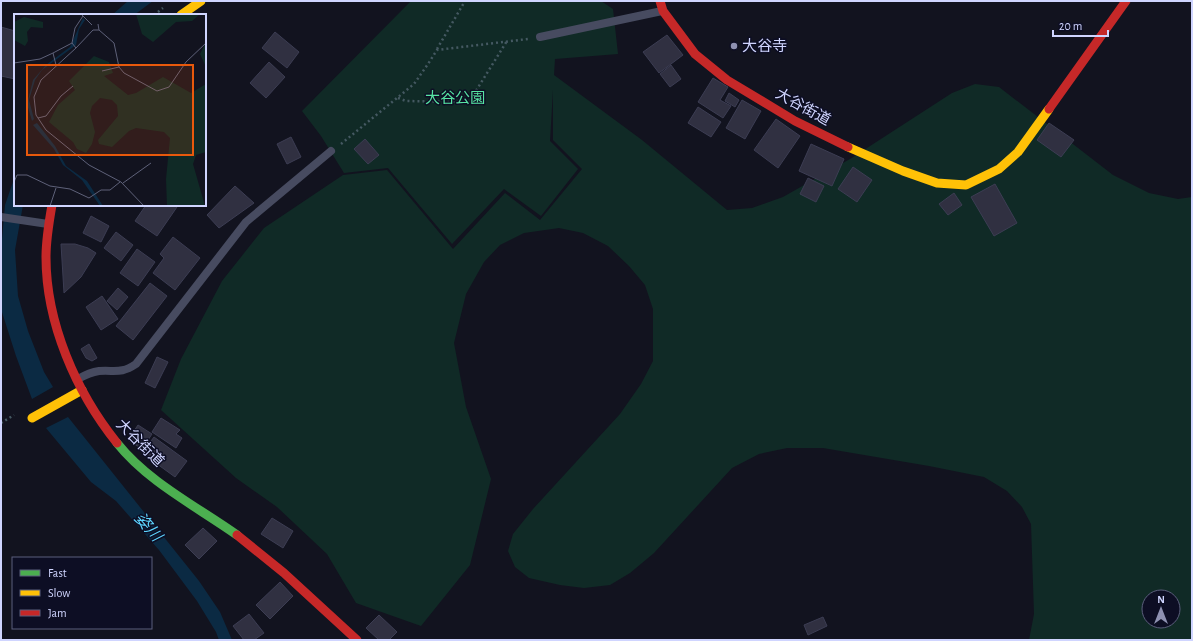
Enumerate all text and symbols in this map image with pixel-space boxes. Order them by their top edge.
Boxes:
scale bar [1053,12,1108,38]
inset map [14,14,206,206]
text: 20 m [1059,20,1082,32]
place label: 大谷寺 [742,38,787,54]
marker: 大谷寺 [729,41,739,51]
street label: 大谷街道 [773,85,833,128]
park label: 大谷公園 [425,90,485,106]
street label: 大谷街道 [113,416,167,470]
water label: 姿川 [131,509,167,546]
legend [12,557,152,629]
text: Fast [48,567,67,579]
text: Slow [48,587,70,599]
north arrow [1141,589,1181,629]
text: N [1157,594,1165,605]
text: Jam [48,607,67,619]

